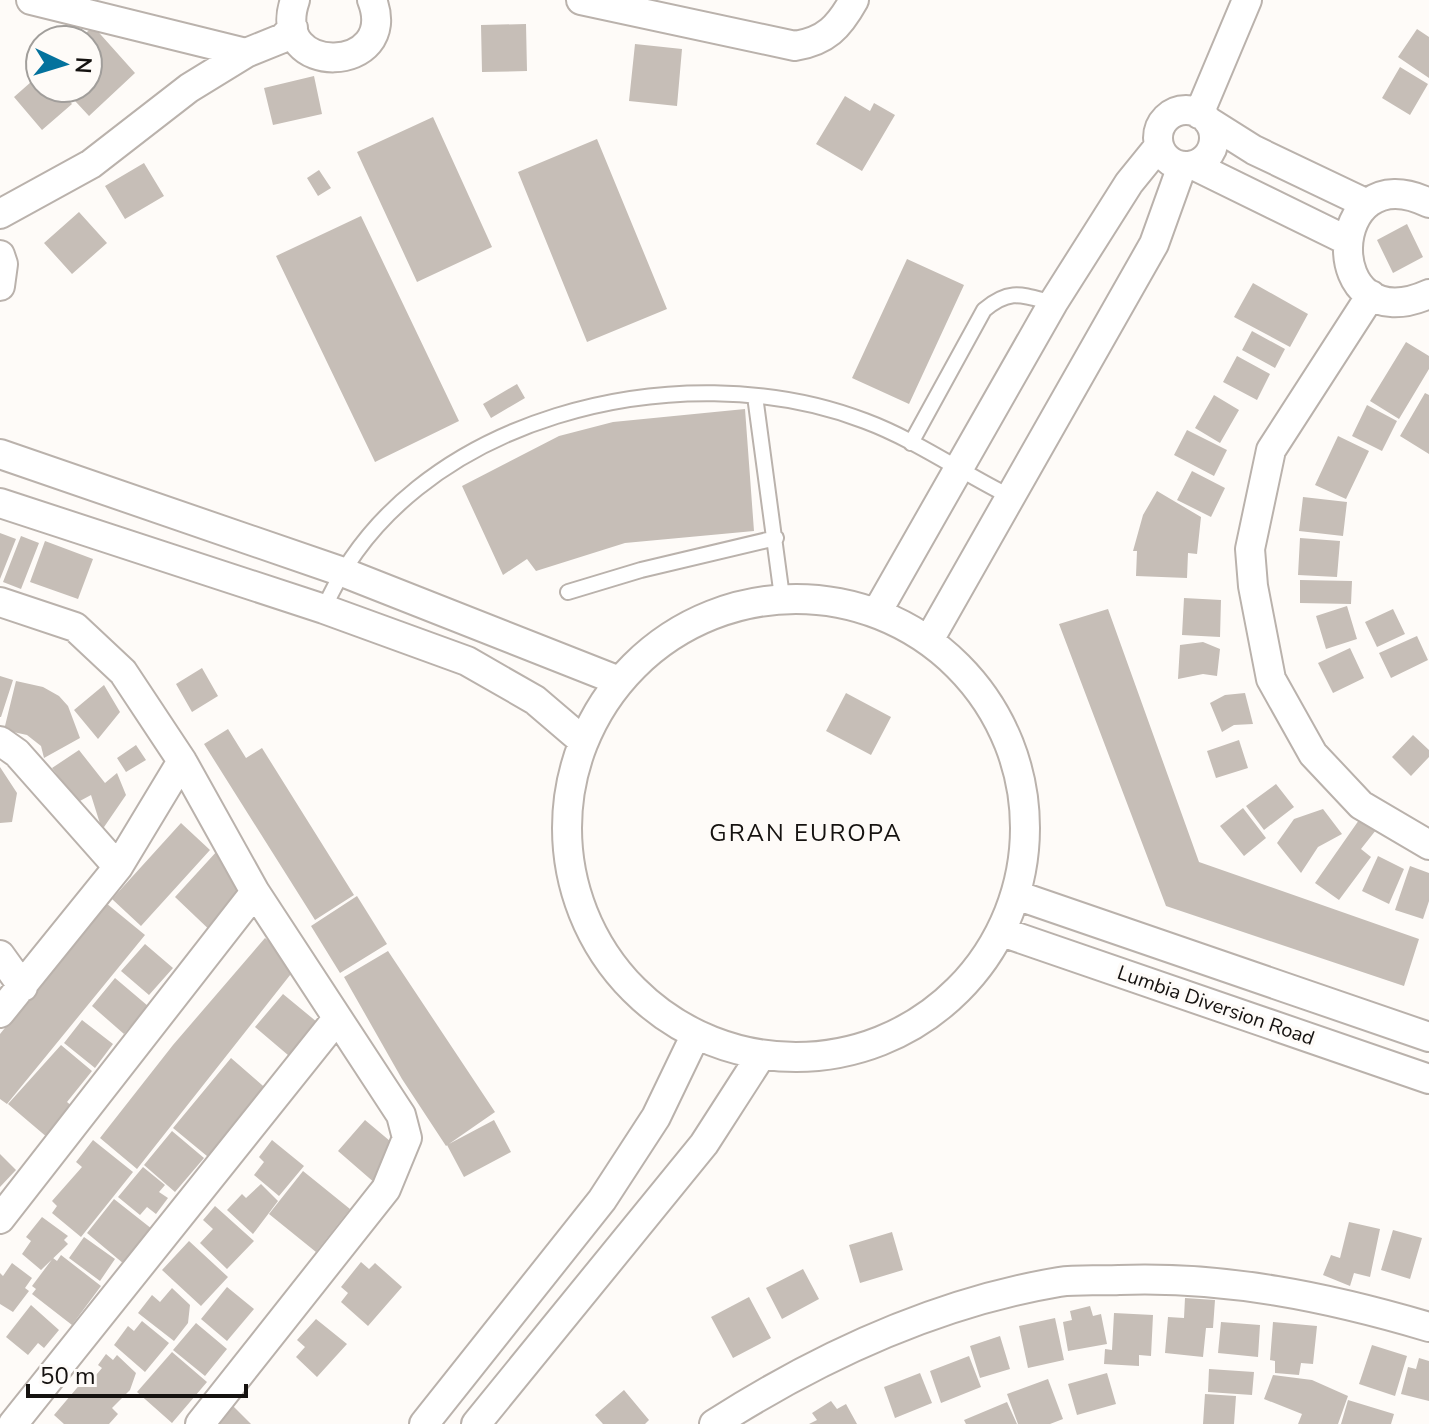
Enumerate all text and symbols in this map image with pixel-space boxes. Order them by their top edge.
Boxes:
north arrow [24,24,104,104]
text: N [67,56,98,75]
district label: GRAN EUROPA [709,817,903,849]
street label: Lumbia Diversion Road [1114,959,1318,1052]
scale bar [28,1348,246,1398]
text: 50 m [40,1360,96,1392]

